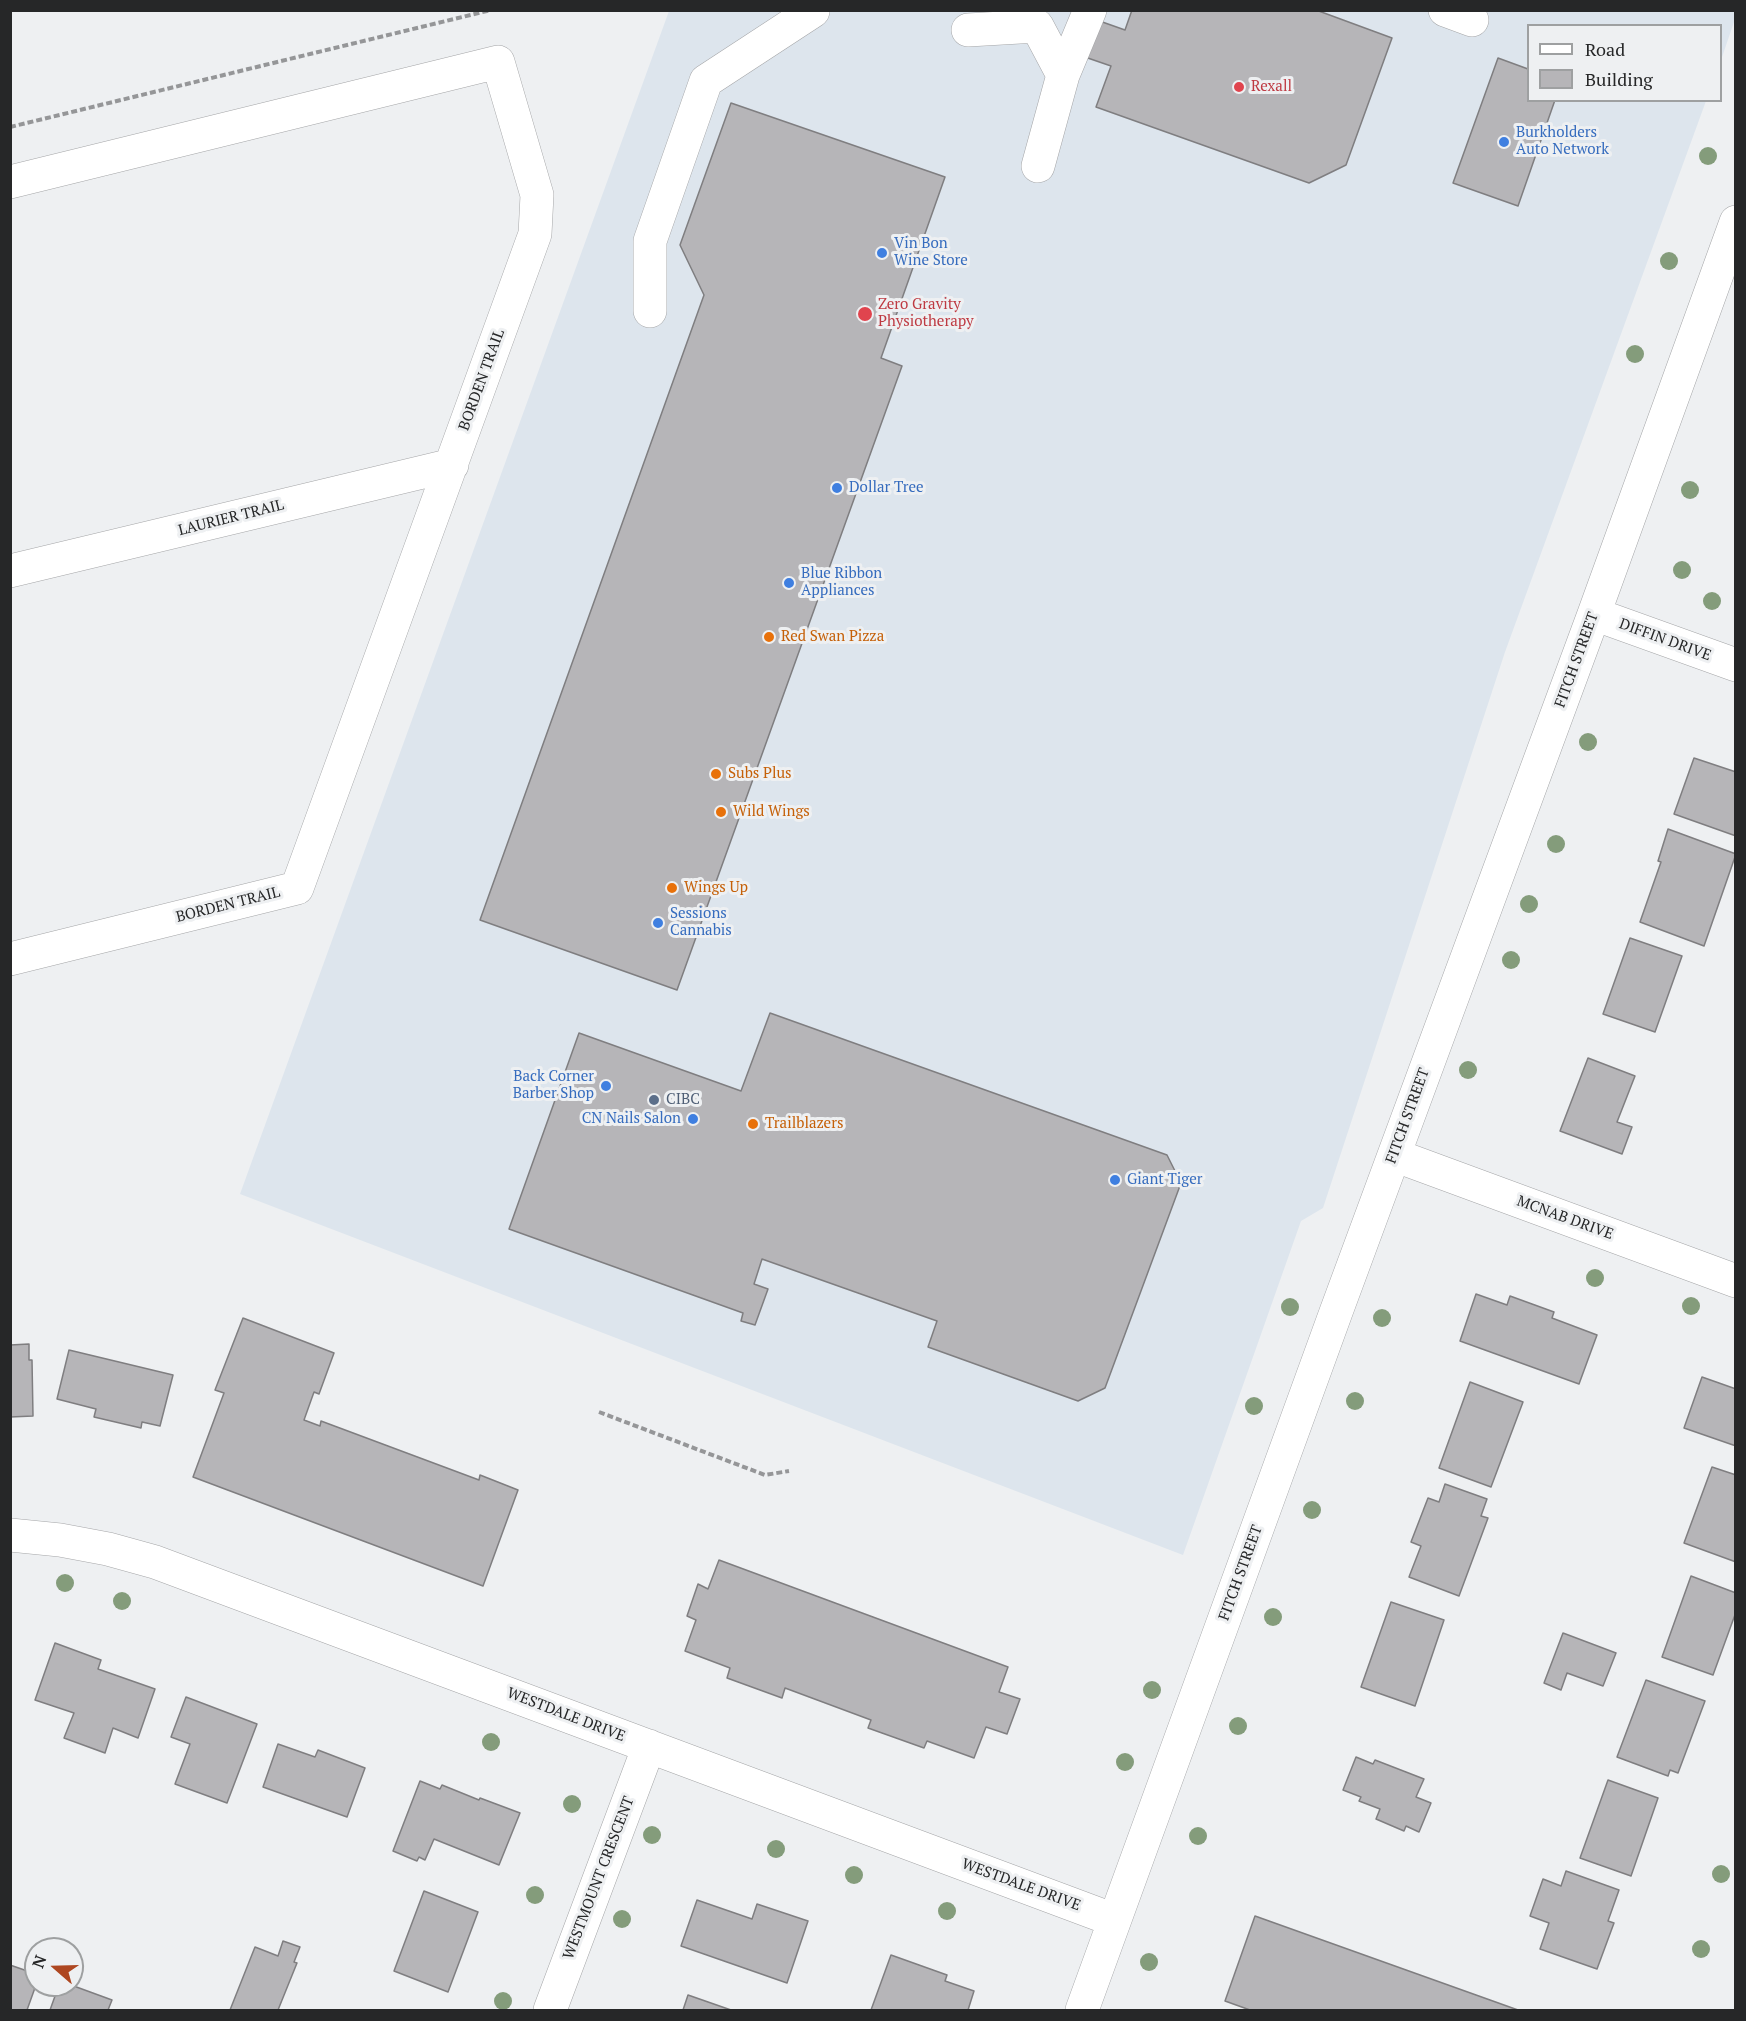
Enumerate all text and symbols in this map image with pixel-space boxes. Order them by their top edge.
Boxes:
legend [1527,24,1722,102]
text: Road [1585,37,1625,61]
text: Building [1585,67,1653,91]
place label: Rexall [1251,78,1292,96]
marker: Rexall [1232,80,1246,94]
place label: Burkholders Auto Network [1516,124,1609,159]
marker: Burkholders Auto Network [1497,135,1511,149]
place label: Vin Bon Wine Store [894,235,968,270]
marker: Vin Bon Wine Store [875,246,889,260]
place label: Zero Gravity Physiotherapy [878,296,974,331]
marker: Zero Gravity Physiotherapy [856,305,874,323]
street label: BORDEN TRAIL [455,327,509,433]
place label: Dollar Tree [849,479,924,497]
marker: Dollar Tree [830,481,844,495]
street label: LAURIER TRAIL [176,496,286,540]
place label: Blue Ribbon Appliances [801,565,882,600]
marker: Blue Ribbon Appliances [782,576,796,590]
street label: FITCH STREET [1551,610,1603,710]
street label: DIFFIN DRIVE [1617,615,1713,665]
place label: Red Swan Pizza [781,628,884,646]
marker: Red Swan Pizza [762,630,776,644]
place label: Subs Plus [728,765,792,783]
marker: Subs Plus [709,767,723,781]
place label: Wild Wings [733,803,810,821]
marker: Wild Wings [714,805,728,819]
place label: Wings Up [684,879,748,897]
marker: Wings Up [665,881,679,895]
street label: BORDEN TRAIL [174,883,282,927]
place label: Sessions Cannabis [670,905,732,940]
marker: Sessions Cannabis [651,916,665,930]
street label: FITCH STREET [1382,1066,1434,1166]
place label: Back Corner Barber Shop [513,1068,594,1103]
marker: Back Corner Barber Shop [599,1079,613,1093]
place label: CIBC [666,1091,700,1109]
marker: CIBC [647,1093,661,1107]
place label: CN Nails Salon [582,1110,681,1128]
marker: CN Nails Salon [686,1112,700,1126]
place label: Trailblazers [765,1115,843,1133]
marker: Trailblazers [746,1117,760,1131]
place label: Giant Tiger [1127,1171,1203,1189]
marker: Giant Tiger [1108,1173,1122,1187]
street label: MCNAB DRIVE [1514,1192,1616,1244]
street label: FITCH STREET [1215,1523,1267,1623]
street label: WESTDALE DRIVE [504,1684,628,1746]
street label: WESTMOUNT CRESCENT [560,1794,638,1962]
street label: WESTDALE DRIVE [959,1855,1083,1915]
north arrow [24,1937,84,1997]
text: N [27,1952,51,1971]

